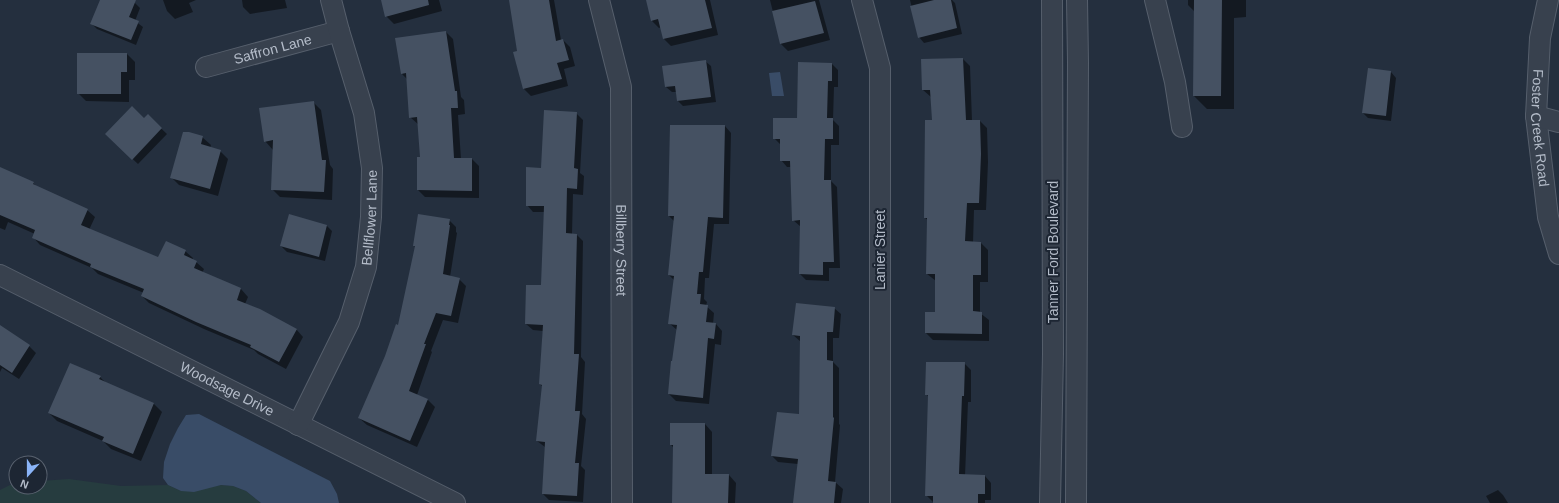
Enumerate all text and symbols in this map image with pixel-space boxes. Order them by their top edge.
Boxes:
street label: Saffron Lane [232,31,314,67]
street label: Foster Creek Road [1528,69,1552,188]
street label: Bellflower Lane [358,169,380,266]
street label: Tanner Ford Boulevard [1045,181,1061,323]
street label: Billberry Street [613,204,630,296]
street label: Lanier Street [872,210,888,290]
street label: Woodsage Drive [177,358,277,419]
north arrow [8,455,48,495]
text: N [19,477,30,491]

